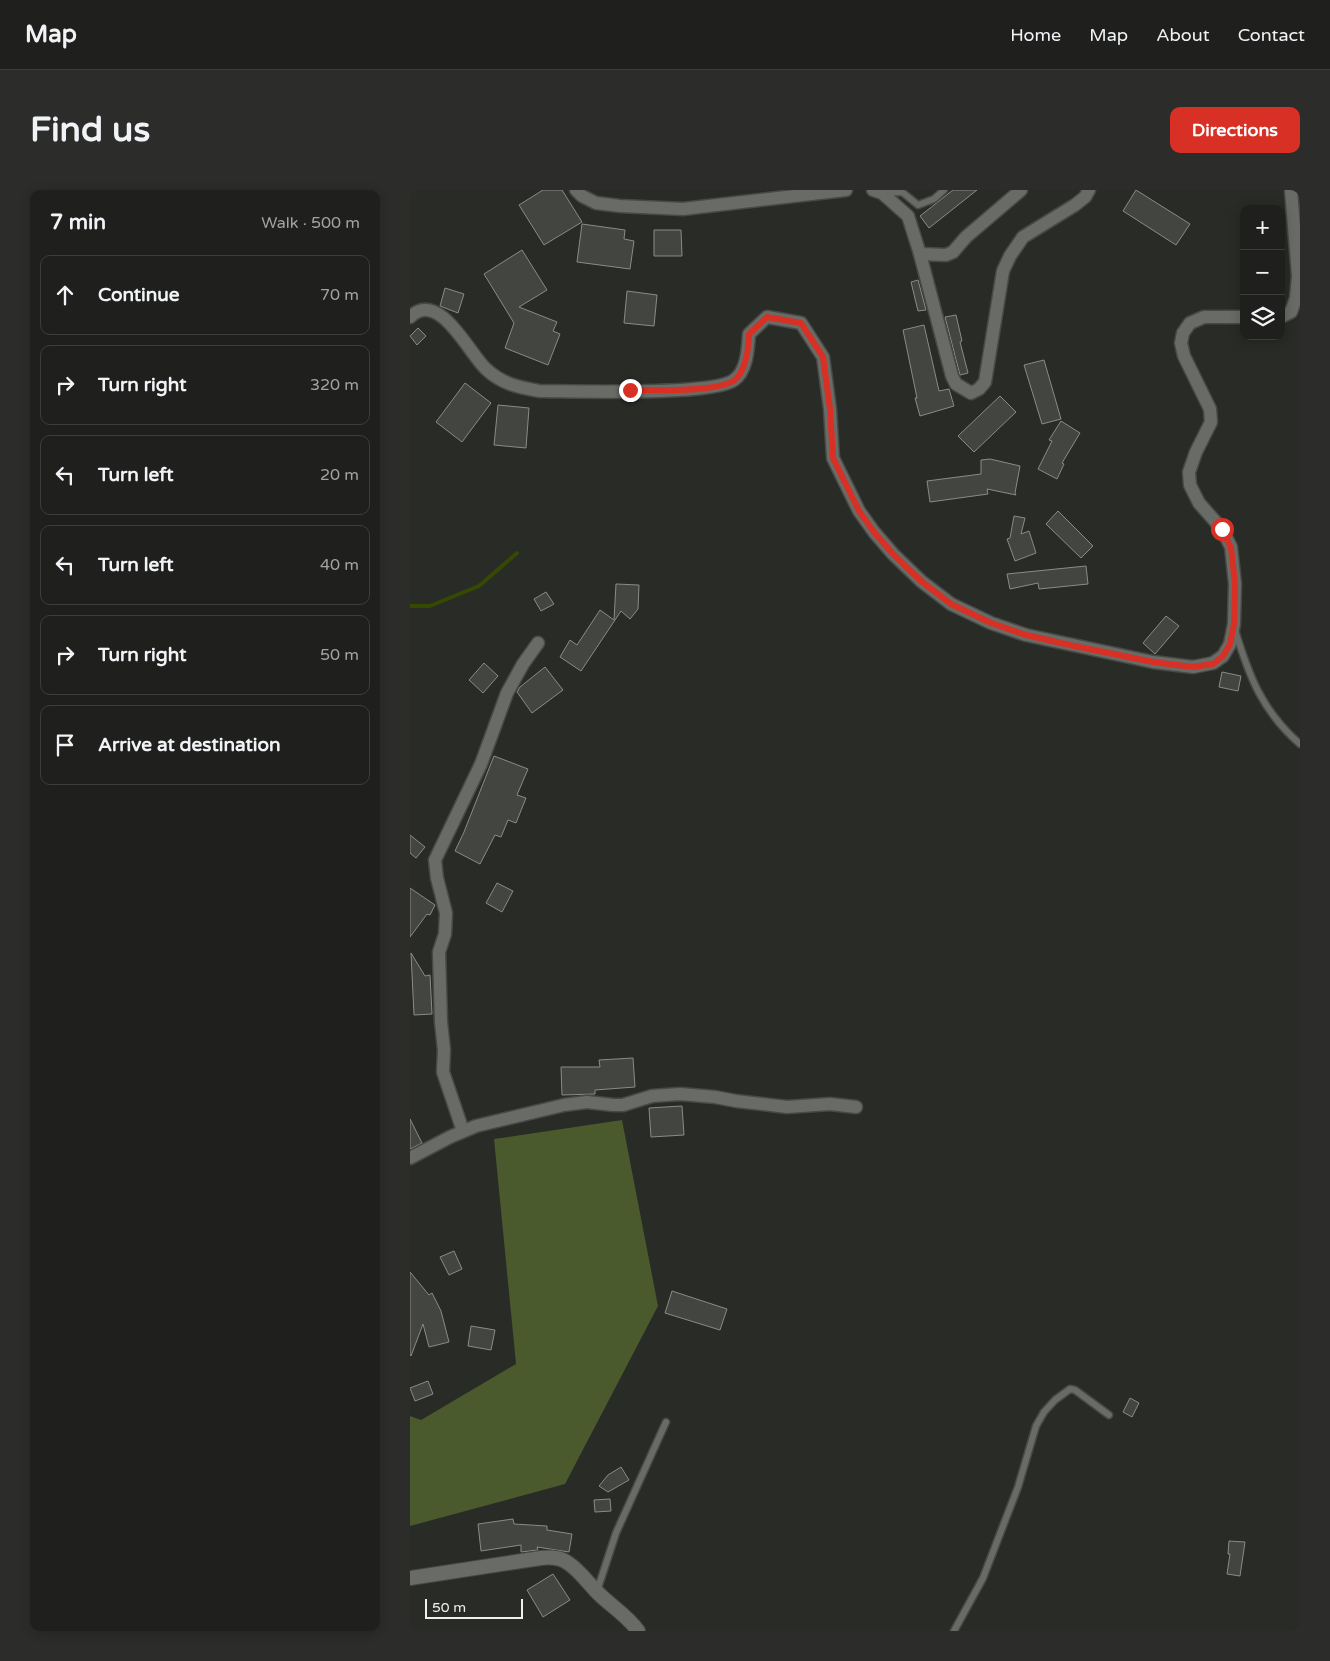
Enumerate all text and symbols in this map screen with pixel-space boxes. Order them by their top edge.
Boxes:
text: Map [25,20,77,49]
text: Home [1010,24,1061,46]
text: Map [1089,24,1128,46]
text: About [1156,24,1210,46]
text: Contact [1238,24,1305,46]
button: Directions [1170,107,1300,153]
text: Find us [30,109,150,151]
map controls [1240,205,1285,340]
button: + [1240,205,1285,250]
text: 7 min [50,210,106,235]
text: Walk · 500 m [261,213,360,233]
button: − [1240,250,1285,295]
icon: ahead [51,281,79,309]
text: Continue [98,284,180,306]
text: 70 m [320,285,359,305]
button: layers [1240,295,1285,340]
icon: right [51,371,79,399]
text: Turn right [98,374,186,396]
text: 320 m [310,375,359,395]
route end [619,379,642,402]
icon: left [51,461,79,489]
text: Turn left [98,464,174,486]
text: 20 m [320,465,359,485]
route start [1211,518,1234,541]
icon: left [51,551,79,579]
text: Turn left [98,554,174,576]
text: 40 m [320,555,359,575]
icon: right [51,641,79,669]
text: Turn right [98,644,186,666]
text: 50 m [320,645,359,665]
icon: arrive [51,731,79,759]
text: Arrive at destination [98,734,281,756]
scale bar [425,1596,522,1619]
text: 50 m [432,1599,466,1616]

